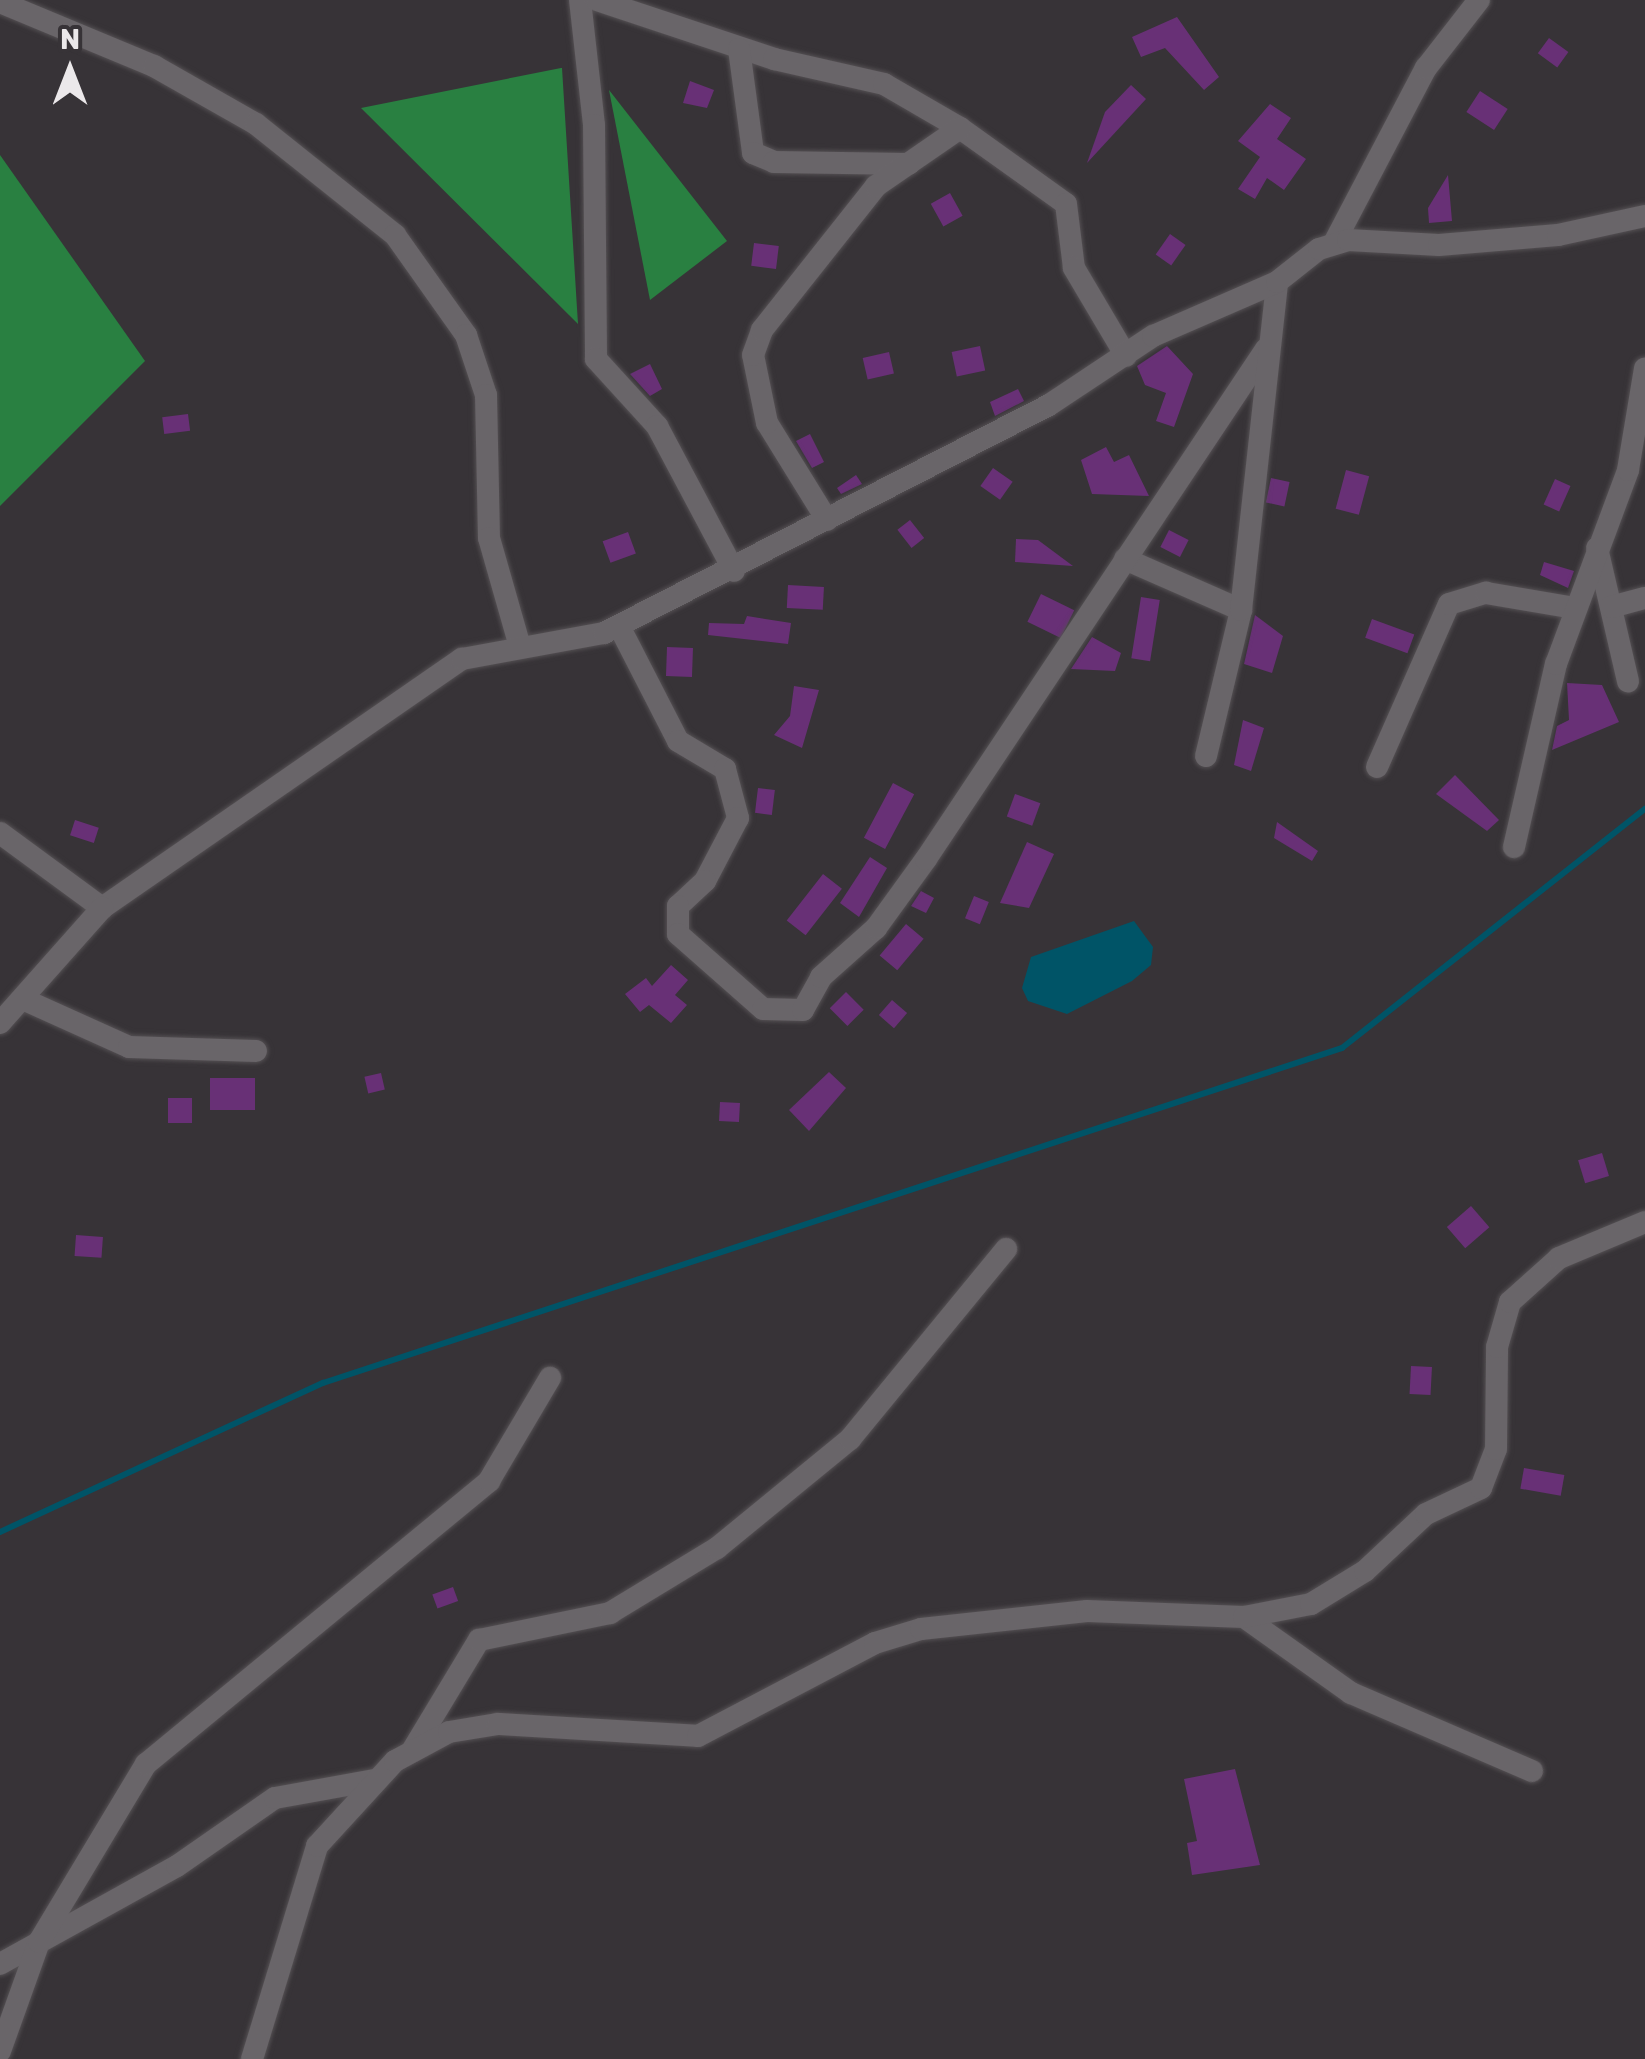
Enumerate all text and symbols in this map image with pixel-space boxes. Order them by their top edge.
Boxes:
north arrow [20,20,120,120]
text: N [60,23,80,56]

